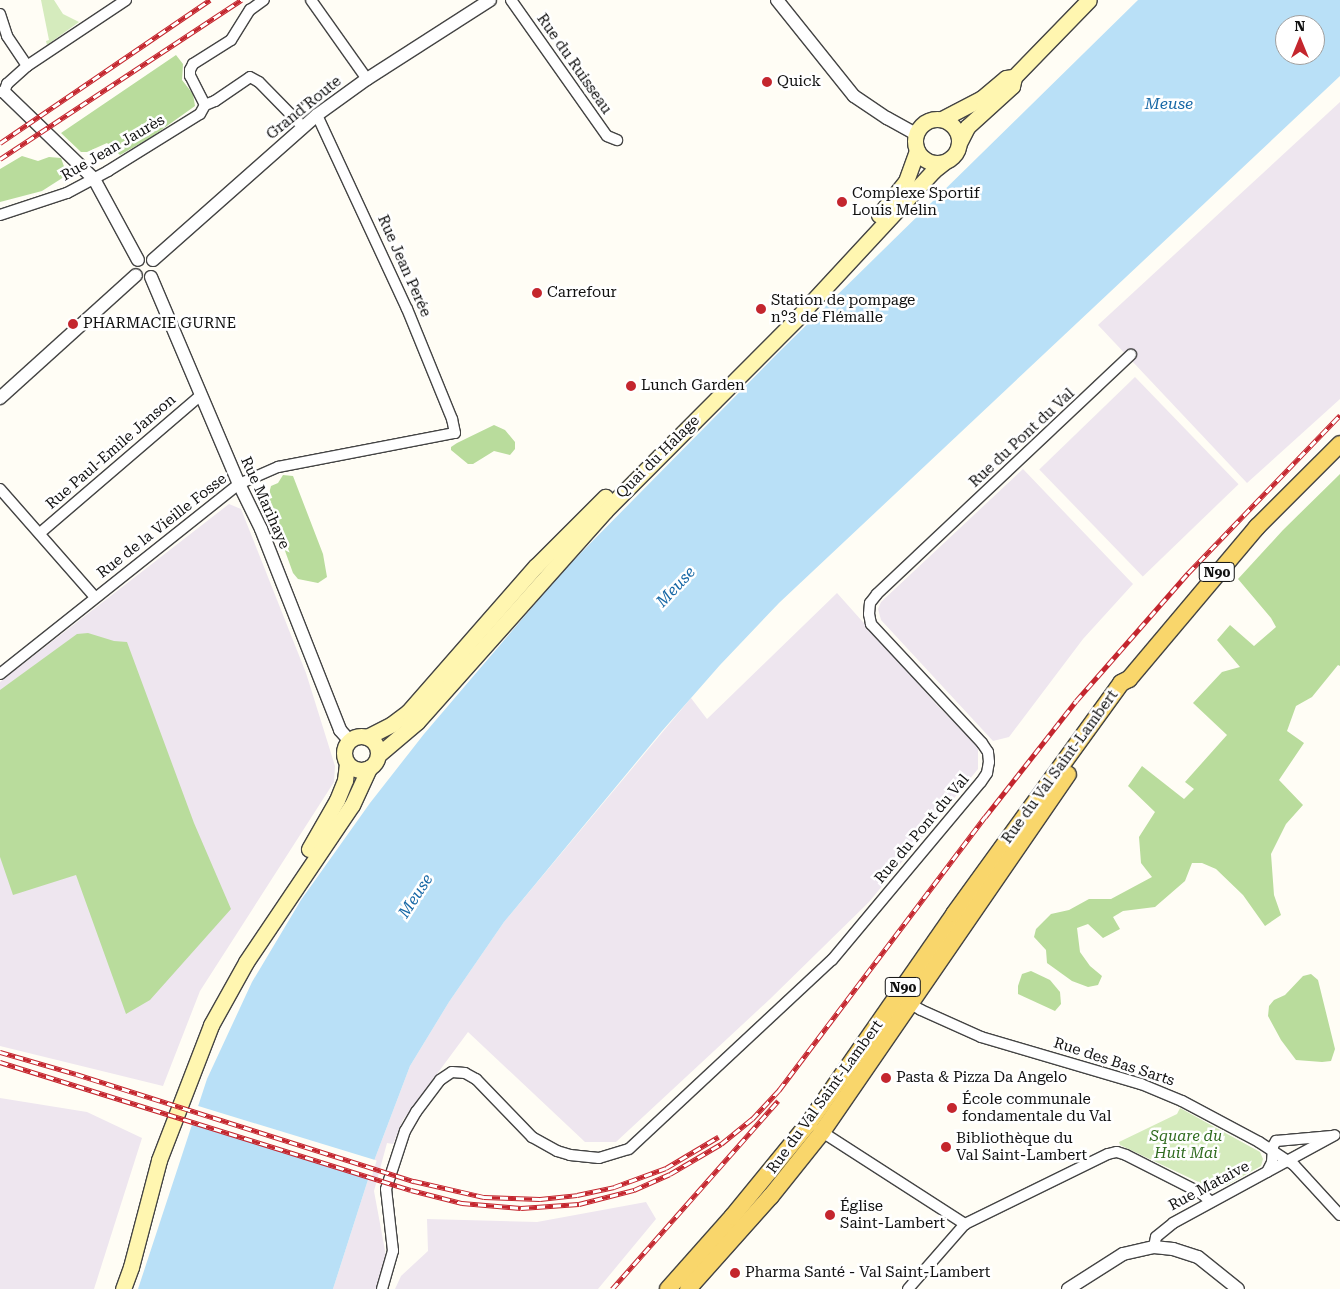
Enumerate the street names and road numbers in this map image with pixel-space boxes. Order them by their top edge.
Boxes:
street label: Rue du Ruisseau [533,10,615,118]
street label: Grand'Route [263,72,345,144]
street label: Rue Jean Jaurès [58,111,168,185]
street label: Rue Jean Perée [373,212,435,320]
street label: Rue du Pont du Val [966,385,1078,491]
street label: Rue Paul-Emile Janson [42,391,180,513]
street label: Quai du Halage [613,412,703,502]
street label: Rue Marihaye [237,454,293,552]
street label: Rue de la Vieille Fosse [94,470,230,582]
road number: N90 [1198,560,1236,584]
street label: Rue du Val Saint-Lambert [998,687,1122,847]
street label: Rue du Pont du Val [871,771,973,887]
road number: N90 [884,976,922,999]
street label: Rue du Val Saint-Lambert [763,1017,887,1177]
street label: Rue des Bas Sarts [1051,1034,1177,1090]
street label: Rue Mataive [1166,1157,1252,1215]

